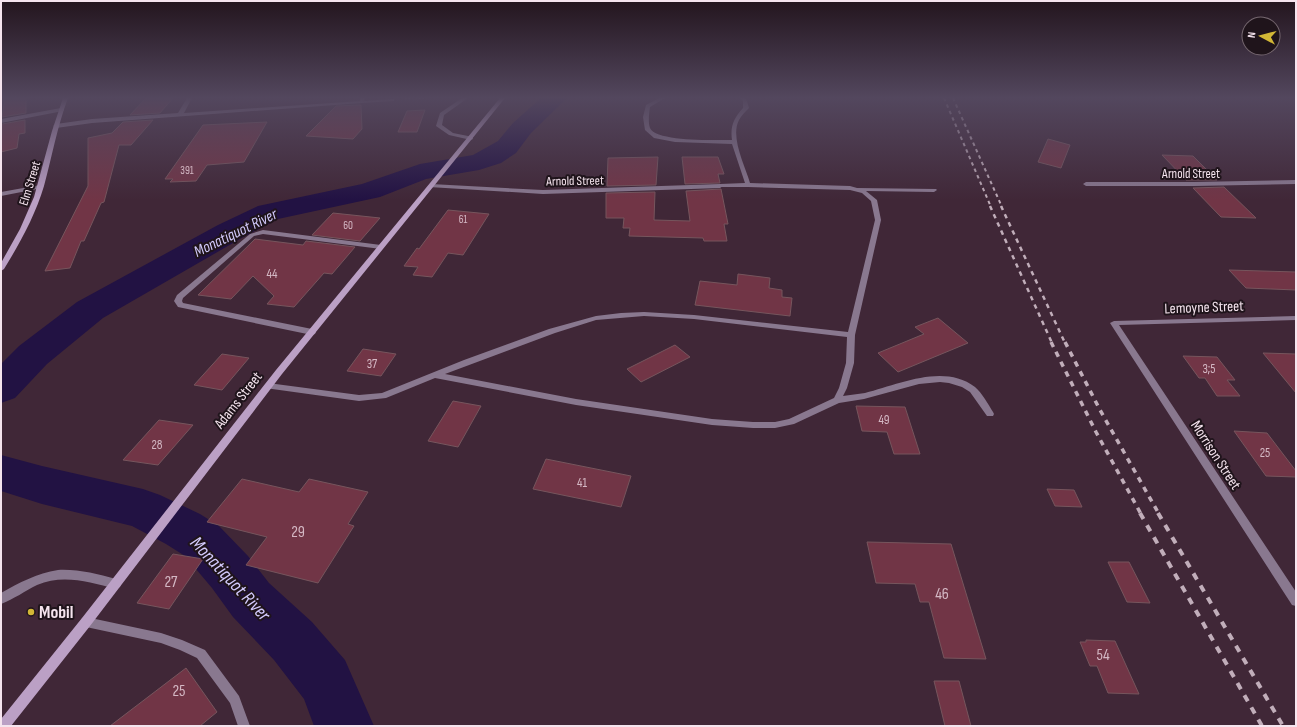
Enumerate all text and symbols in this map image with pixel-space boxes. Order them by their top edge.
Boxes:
north arrow [1241,16,1281,56]
text: N [1245,31,1258,39]
street label: Elm Street [16,159,44,207]
house number: 391 [180,164,194,177]
street label: Arnold Street [1161,166,1220,182]
street label: Arnold Street [545,172,604,190]
water label: Monatiquot River [191,205,281,262]
house number: 61 [459,213,467,226]
house number: 60 [343,219,353,232]
house number: 44 [267,266,278,282]
street label: Lemoyne Street [1164,297,1244,318]
house number: 37 [367,356,378,372]
house number: 3;5 [1202,361,1216,377]
street label: Adams Street [210,368,267,433]
house number: 49 [878,412,890,428]
street label: Morrison Street [1186,417,1245,494]
house number: 28 [151,437,163,453]
house number: 25 [1260,445,1270,461]
house number: 41 [577,475,587,491]
house number: 29 [291,523,305,542]
water label: Monatiquot River [185,532,275,627]
house number: 27 [164,573,178,592]
house number: 46 [935,585,949,604]
place label: Mobil [39,602,73,623]
marker: Mobil [26,607,36,617]
house number: 54 [1096,646,1110,665]
house number: 25 [172,682,186,701]

